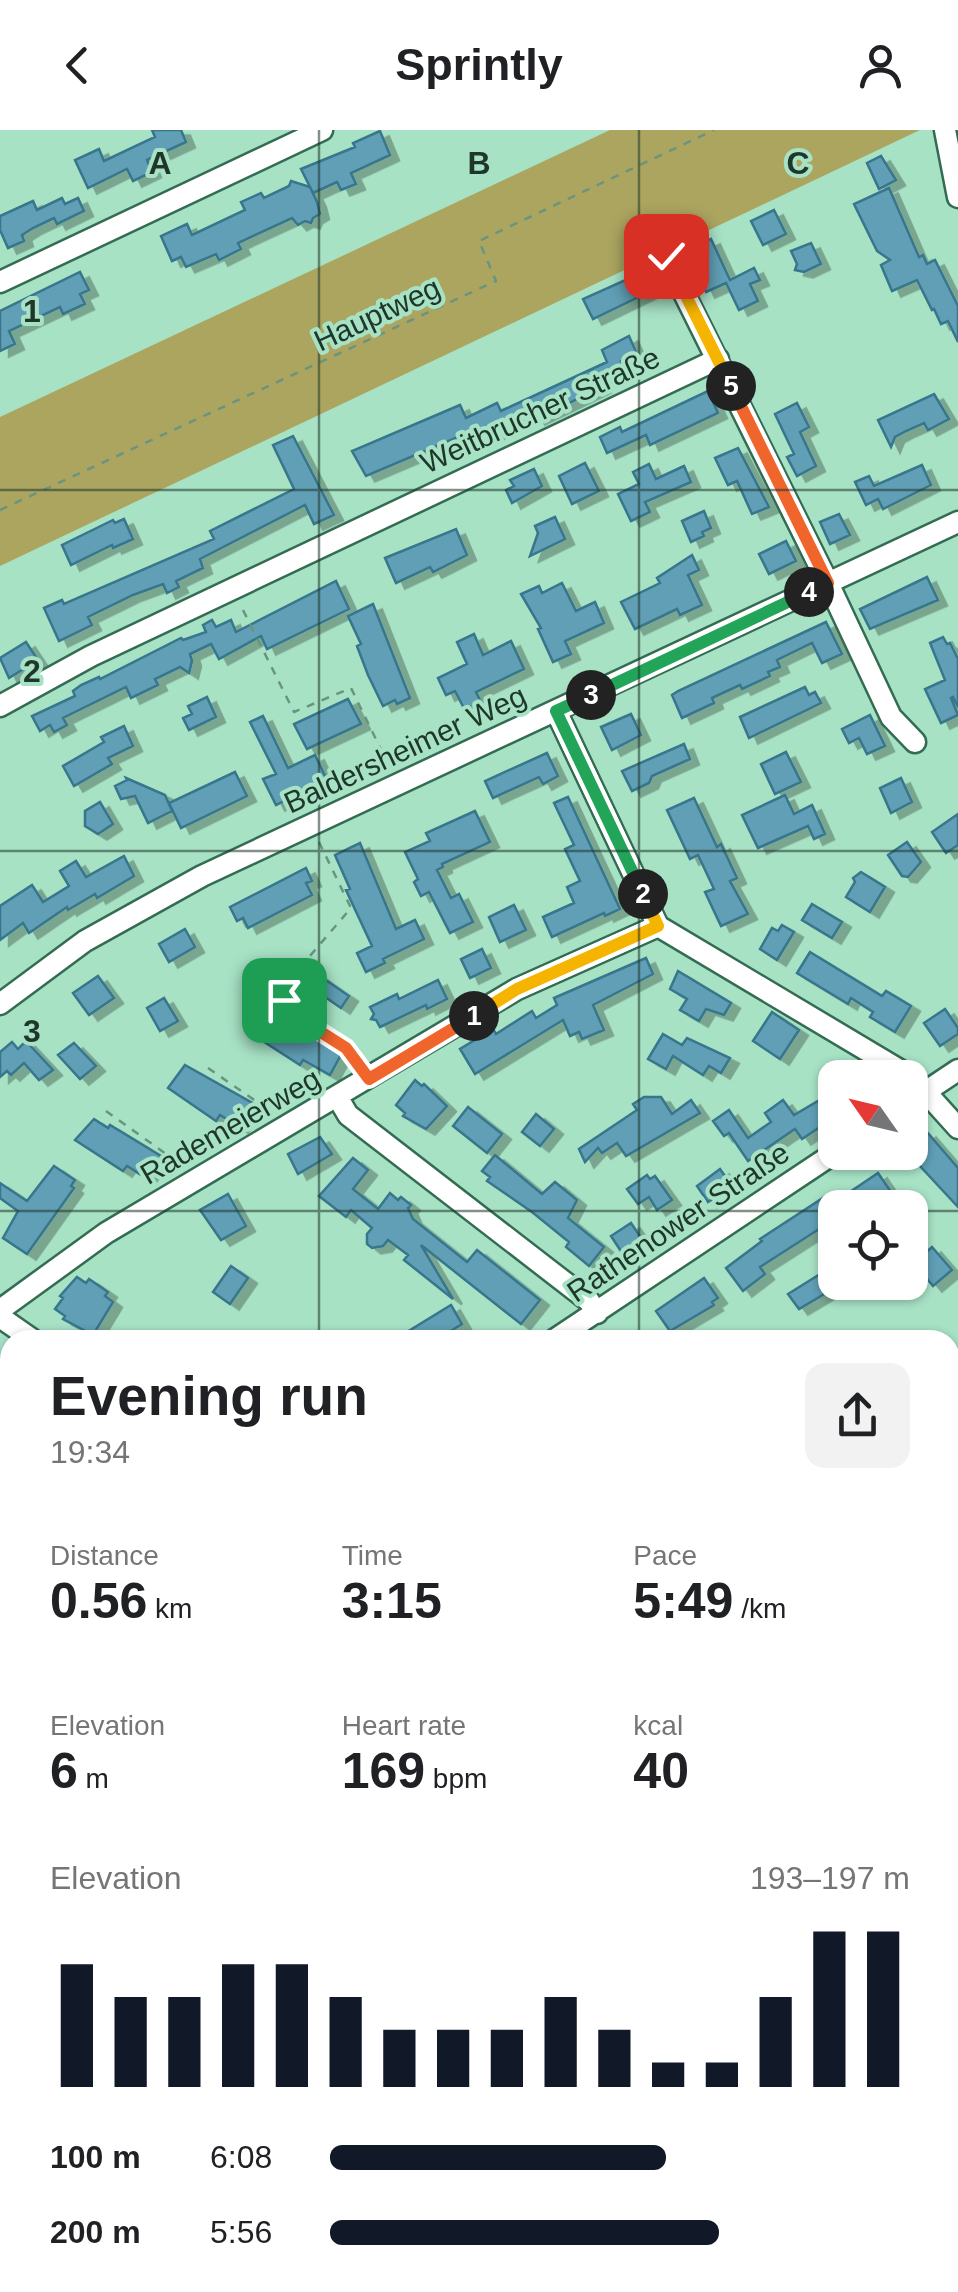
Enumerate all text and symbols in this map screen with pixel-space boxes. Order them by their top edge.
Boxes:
icon: back [50,38,105,93]
icon: person [853,38,908,93]
text: Sprintly [395,39,563,90]
text: A [148,145,172,181]
text: B [467,145,491,181]
text: C [786,145,810,181]
pin [624,214,709,299]
icon: check [639,229,694,284]
street label: Hauptweg [309,270,445,358]
text: 1 [23,293,41,329]
street label: Weitbrucher Straße [415,340,665,480]
pin: 5 [706,361,756,411]
text: 5 [723,370,739,401]
pin: 4 [784,567,834,617]
text: 4 [801,576,817,607]
text: 2 [23,653,41,689]
pin: 3 [566,670,616,720]
street label: Baldersheimer Weg [279,678,531,820]
text: 3 [583,679,599,710]
pin: 2 [618,869,668,919]
text: 2 [635,878,651,909]
pin [242,958,327,1043]
icon: arrive [257,973,312,1028]
pin: 1 [449,991,499,1041]
text: 1 [466,1000,482,1031]
text: 3 [23,1013,41,1049]
north arrow [818,1060,928,1170]
map controls [818,1060,928,1300]
street label: Rademeierweg [134,1061,326,1191]
street label: Rathenower Straße [561,1136,795,1308]
button: locate [818,1190,928,1300]
button: share [805,1363,910,1468]
text: Evening run [50,1365,368,1427]
text: 19:34 [50,1434,130,1470]
text: Distance [50,1540,159,1571]
text: Time [342,1540,403,1571]
text: Pace [633,1540,697,1571]
text: 0.56 [50,1573,147,1629]
text: 3:15 [342,1573,442,1629]
text: 5:49 [633,1573,733,1629]
text: km [147,1593,192,1624]
text: /km [733,1593,786,1624]
text: Elevation [50,1710,165,1741]
text: Heart rate [342,1710,466,1741]
text: kcal [633,1710,683,1741]
text: 6 [50,1743,78,1799]
text: 169 [342,1743,425,1799]
text: 40 [633,1743,689,1799]
text: m [78,1763,109,1794]
text: bpm [425,1763,487,1794]
text: Elevation [50,1860,182,1896]
text: 193–197 m [750,1860,910,1896]
text: 100 m [50,2139,141,2175]
text: 6:08 [210,2139,272,2175]
text: 200 m [50,2214,141,2250]
text: 5:56 [210,2214,272,2250]

